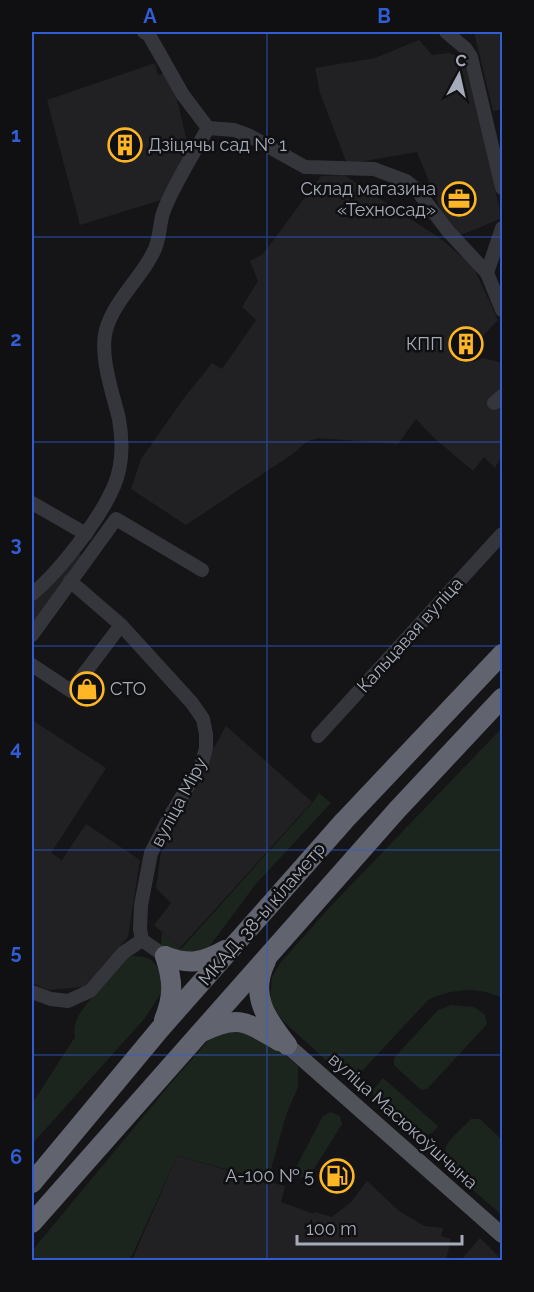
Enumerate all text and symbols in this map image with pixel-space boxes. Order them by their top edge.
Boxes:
text: A [143,4,157,28]
text: B [377,4,391,28]
north arrow [429,45,489,105]
text: С [454,50,468,71]
text: 1 [11,123,21,147]
building icon: Дзіцячы сад № 1 [107,127,143,163]
place label: Дзіцячы сад № 1 [148,134,287,155]
place label: Склад магазина «Техносад» [300,178,436,220]
office icon: Склад магазина «Техносад» [441,181,477,217]
building icon: КПП [448,326,484,362]
text: 2 [10,327,22,351]
place label: КПП [406,333,443,354]
text: 3 [10,532,22,556]
street label: Кальцавая вуліца [352,573,467,697]
shop icon: СТО [69,671,105,707]
place label: СТО [110,678,146,699]
text: 4 [10,736,22,760]
street label: вуліца Міру [146,753,211,850]
street label: МКАД, 38-ы кіламетр [194,838,329,989]
text: 5 [10,940,22,964]
street label: вуліца Масюкоўшчына [325,1048,482,1193]
text: 6 [10,1145,22,1169]
fuel station icon: А-100 № 5 [319,1158,355,1194]
place label: А-100 № 5 [225,1165,314,1186]
scale bar [297,1208,462,1246]
text: 100 m [306,1218,357,1239]

